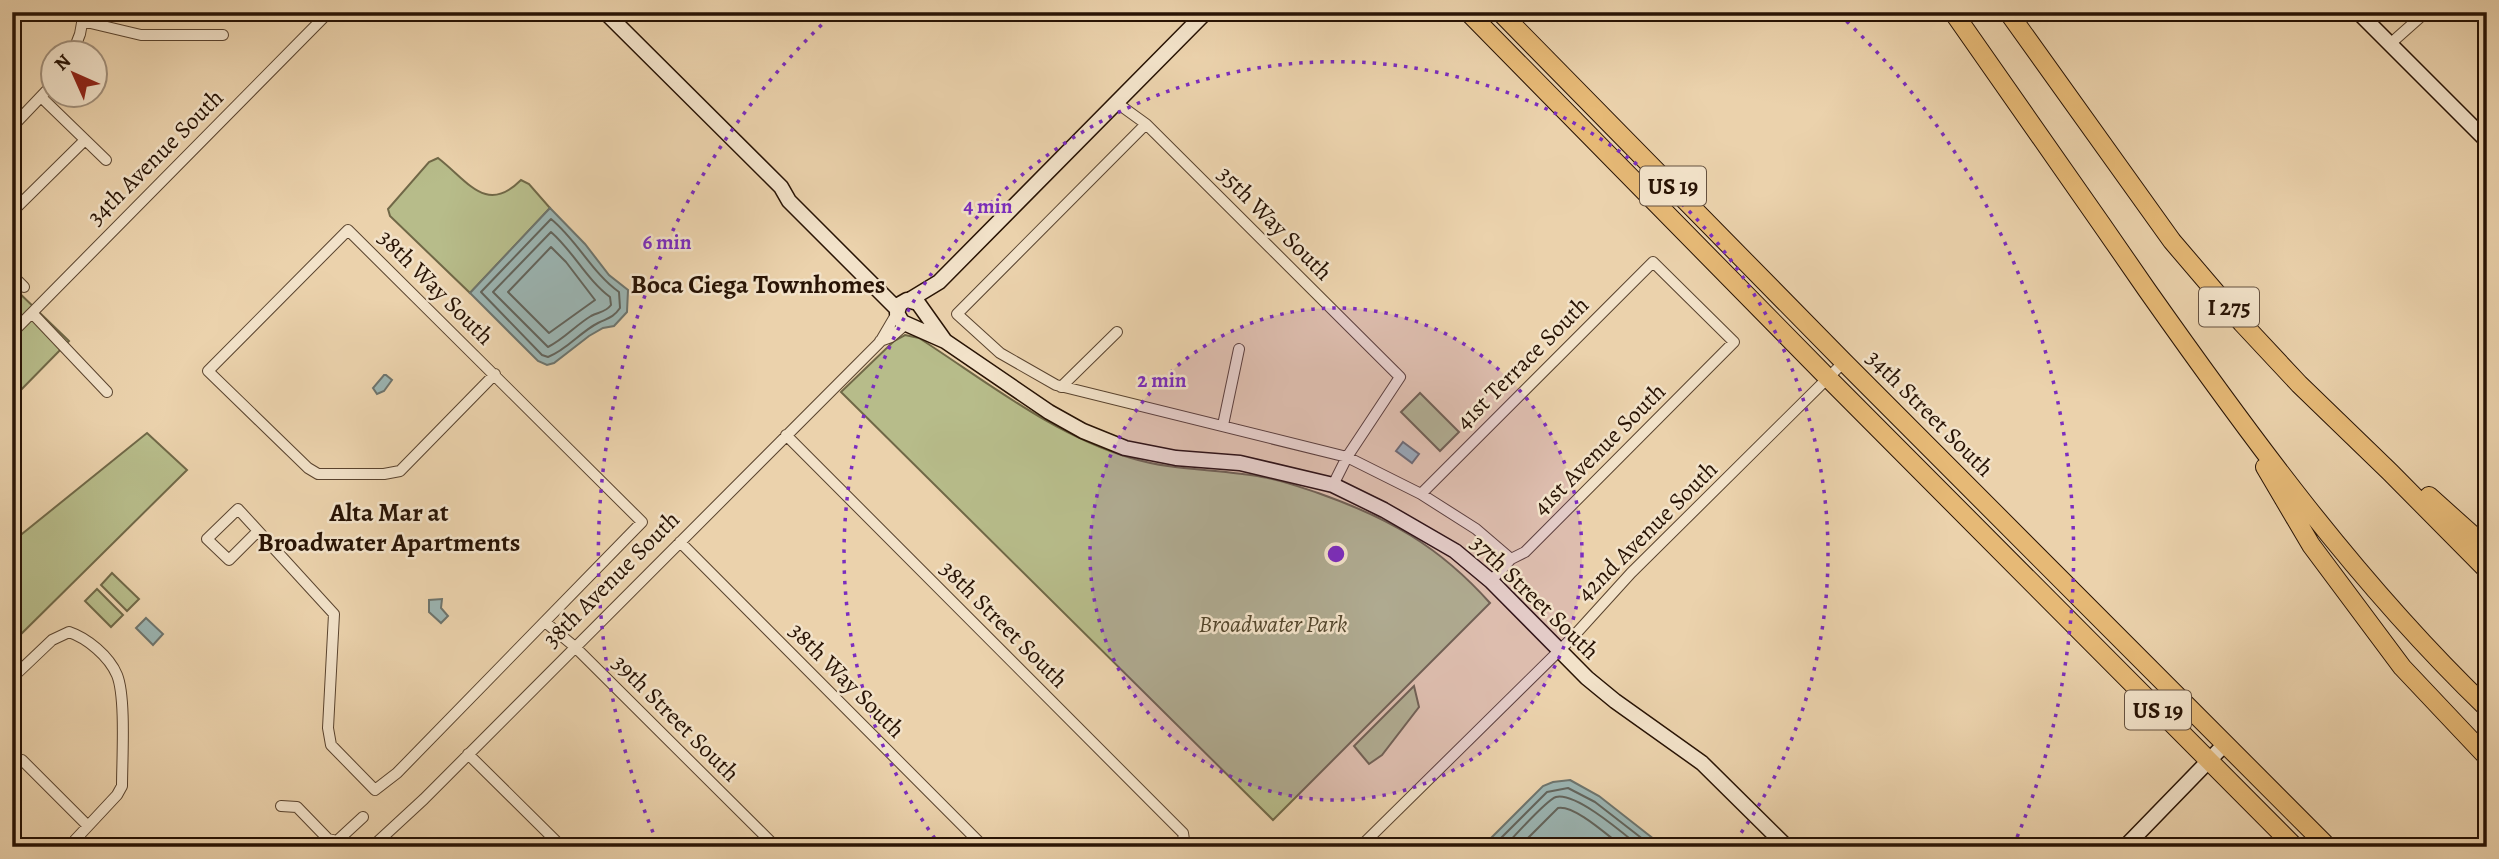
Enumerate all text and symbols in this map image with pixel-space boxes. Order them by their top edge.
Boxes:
north arrow [38,38,108,108]
text: N [49,48,77,77]
street label: 34th Avenue South [80,82,230,232]
street label: 35th Way South [1211,159,1340,288]
road number: US 19 [1640,167,1706,206]
text: 4 min [963,192,1013,220]
street label: 38th Way South [371,222,501,352]
text: 6 min [643,228,692,256]
district label: Boca Ciega Townhomes [631,267,885,302]
road number: I 275 [2199,288,2259,326]
street label: 41st Terrace South [1448,289,1596,437]
street label: 34th Street South [1859,342,2001,484]
text: 2 min [1137,366,1187,394]
street label: 41st Avenue South [1526,375,1673,522]
street label: 42nd Avenue South [1569,453,1725,609]
district label: Alta Mar at Broadwater Apartments [258,495,520,560]
street label: 38th Avenue South [536,503,687,654]
street label: 37th Street South [1464,527,1606,667]
centre of rings [1324,542,1348,566]
street label: 38th Street South [933,553,1075,695]
park label: Broadwater Park [1199,608,1348,640]
street label: 38th Way South [782,615,912,745]
street label: 39th Street South [605,647,747,789]
road number: US 19 [2125,690,2191,730]

